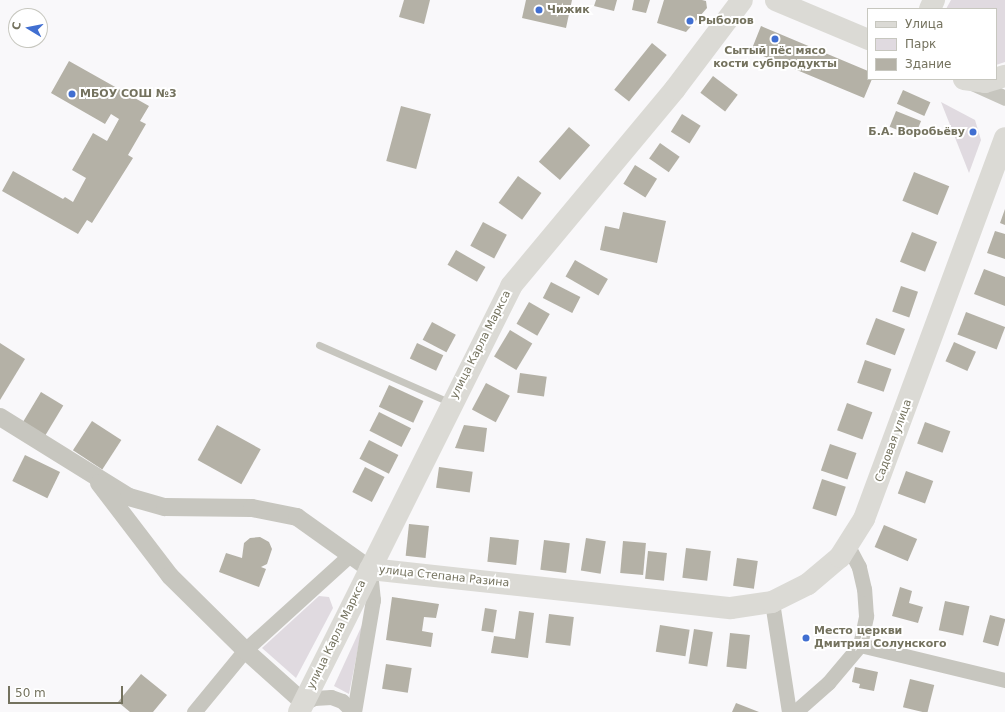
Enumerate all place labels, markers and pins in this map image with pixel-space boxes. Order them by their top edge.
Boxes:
place label: Чижик [547,3,590,17]
marker: Чижик [534,5,544,15]
place label: Рыболов [698,14,754,28]
marker: Рыболов [685,16,695,26]
marker: Сытый пёс мясо кости субпродукты [770,34,780,44]
place label: Сытый пёс мясо кости субпродукты [713,45,837,71]
place label: МБОУ СОШ №3 [80,87,177,101]
marker: МБОУ СОШ №3 [67,89,77,99]
place label: Б.А. Воробьёву [868,125,965,139]
marker: Б.А. Воробьёву [968,127,978,137]
place label: Место церкви Дмитрия Солунского [814,625,947,651]
marker: Место церкви Дмитрия Солунского [801,633,811,643]

